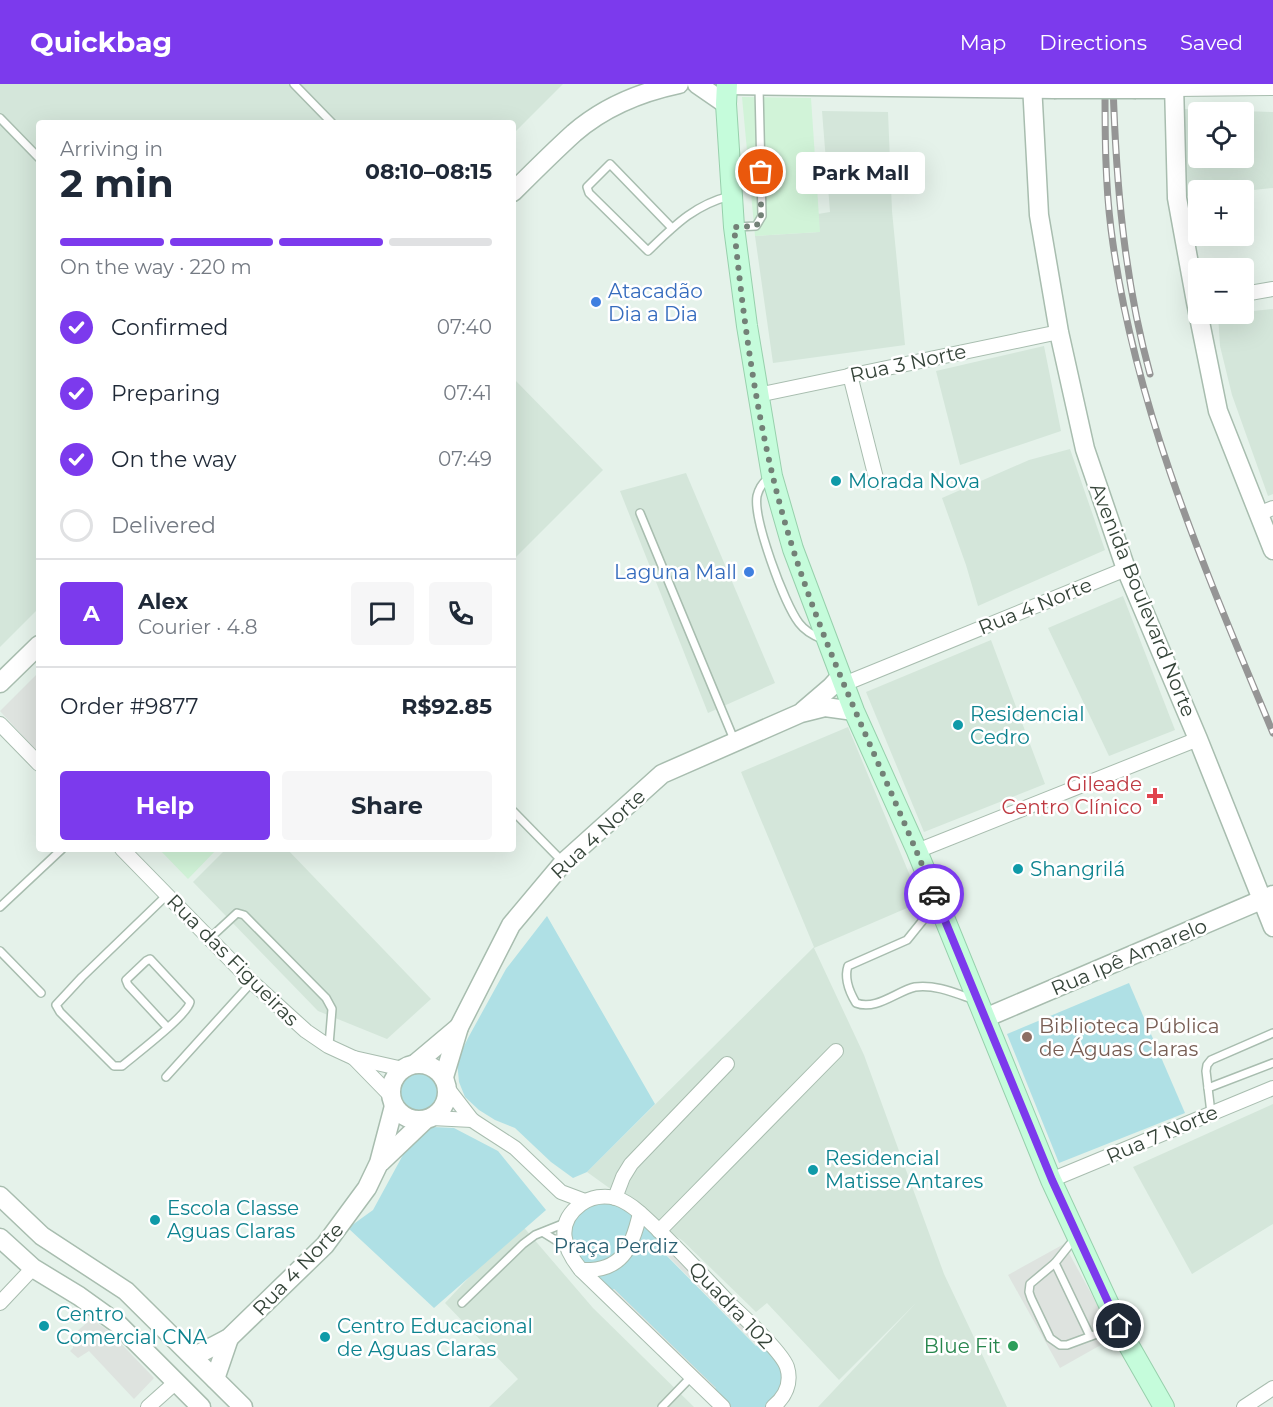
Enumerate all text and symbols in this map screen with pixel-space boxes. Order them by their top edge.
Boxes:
text: Quickbag [30,25,172,59]
text: Map [960,30,1006,55]
text: Directions [1039,30,1147,55]
text: Saved [1180,30,1243,55]
map controls [1188,102,1254,324]
button: locate [1188,102,1254,168]
text: Arriving in [60,137,163,161]
pin [735,146,786,197]
callout: Park Mall [797,151,926,193]
icon: bag [744,155,777,188]
text: 08:10–08:15 [365,158,492,185]
text: 2 min [60,159,174,207]
text: Park Mall [812,161,909,185]
button: + [1188,180,1254,246]
text: On the way · 220 m [60,255,252,279]
button: − [1188,258,1254,324]
place label: Atacadão Dia a Dia [608,279,703,326]
marker: Atacadão Dia a Dia [589,295,603,309]
icon: check [60,311,93,344]
text: Confirmed [111,314,228,341]
text: 07:40 [437,315,492,339]
street label: Rua 3 Norte [848,339,968,387]
icon: check [60,377,93,410]
text: Preparing [111,380,220,407]
text: 07:41 [443,381,492,405]
icon: check [60,443,93,476]
text: On the way [111,446,236,473]
text: 07:49 [438,447,492,471]
place label: Morada Nova [848,469,980,493]
marker: Morada Nova [829,474,843,488]
street label: Avenida Boulevard Norte [1085,480,1201,720]
text: Delivered [111,512,216,539]
place label: Laguna Mall [614,560,737,584]
marker: Laguna Mall [742,565,756,579]
street label: Rua 4 Norte [975,572,1095,640]
button: chat [351,582,414,645]
button: phone [429,582,492,645]
text: Alex [138,588,188,615]
text: A [83,600,100,627]
text: Courier · 4.8 [138,615,257,639]
text: Order #9877 [60,693,198,720]
text: R$92.85 [401,693,492,720]
place label: Residencial Cedro [970,702,1085,749]
marker: Residencial Cedro [951,718,965,732]
button: Help [60,771,270,840]
button: Share [282,771,492,840]
place label: Gileade Centro Clínico [1002,772,1142,819]
street label: Rua 4 Norte [546,784,650,884]
marker: Gileade Centro Clínico [1146,787,1164,805]
place label: Shangrilá [1030,857,1125,881]
marker: Shangrilá [1011,862,1025,876]
courier [904,864,964,924]
icon: car [918,878,951,911]
street label: Rua das Figueiras [162,889,304,1031]
street label: Rua Ipê Amarelo [1047,913,1211,1001]
place label: Biblioteca Pública de Águas Claras [1039,1014,1220,1061]
marker: Biblioteca Pública de Águas Claras [1020,1030,1034,1044]
street label: Rua 7 Norte [1103,1100,1221,1168]
place label: Residencial Matisse Antares [825,1146,983,1193]
marker: Residencial Matisse Antares [806,1163,820,1177]
place label: Escola Classe Aguas Claras [167,1196,299,1243]
marker: Escola Classe Aguas Claras [148,1213,162,1227]
street label: Rua 4 Norte [248,1217,348,1321]
park label: Praça Perdiz [554,1234,678,1258]
street label: Quadra 102 [684,1257,778,1353]
pin [1093,1300,1144,1351]
place label: Centro Comercial CNA [56,1302,208,1349]
icon: home [1102,1309,1135,1342]
place label: Centro Educacional de Aguas Claras [337,1314,533,1361]
marker: Centro Comercial CNA [37,1319,51,1333]
marker: Centro Educacional de Aguas Claras [318,1330,332,1344]
place label: Blue Fit [924,1334,1001,1358]
marker: Blue Fit [1006,1339,1020,1353]

